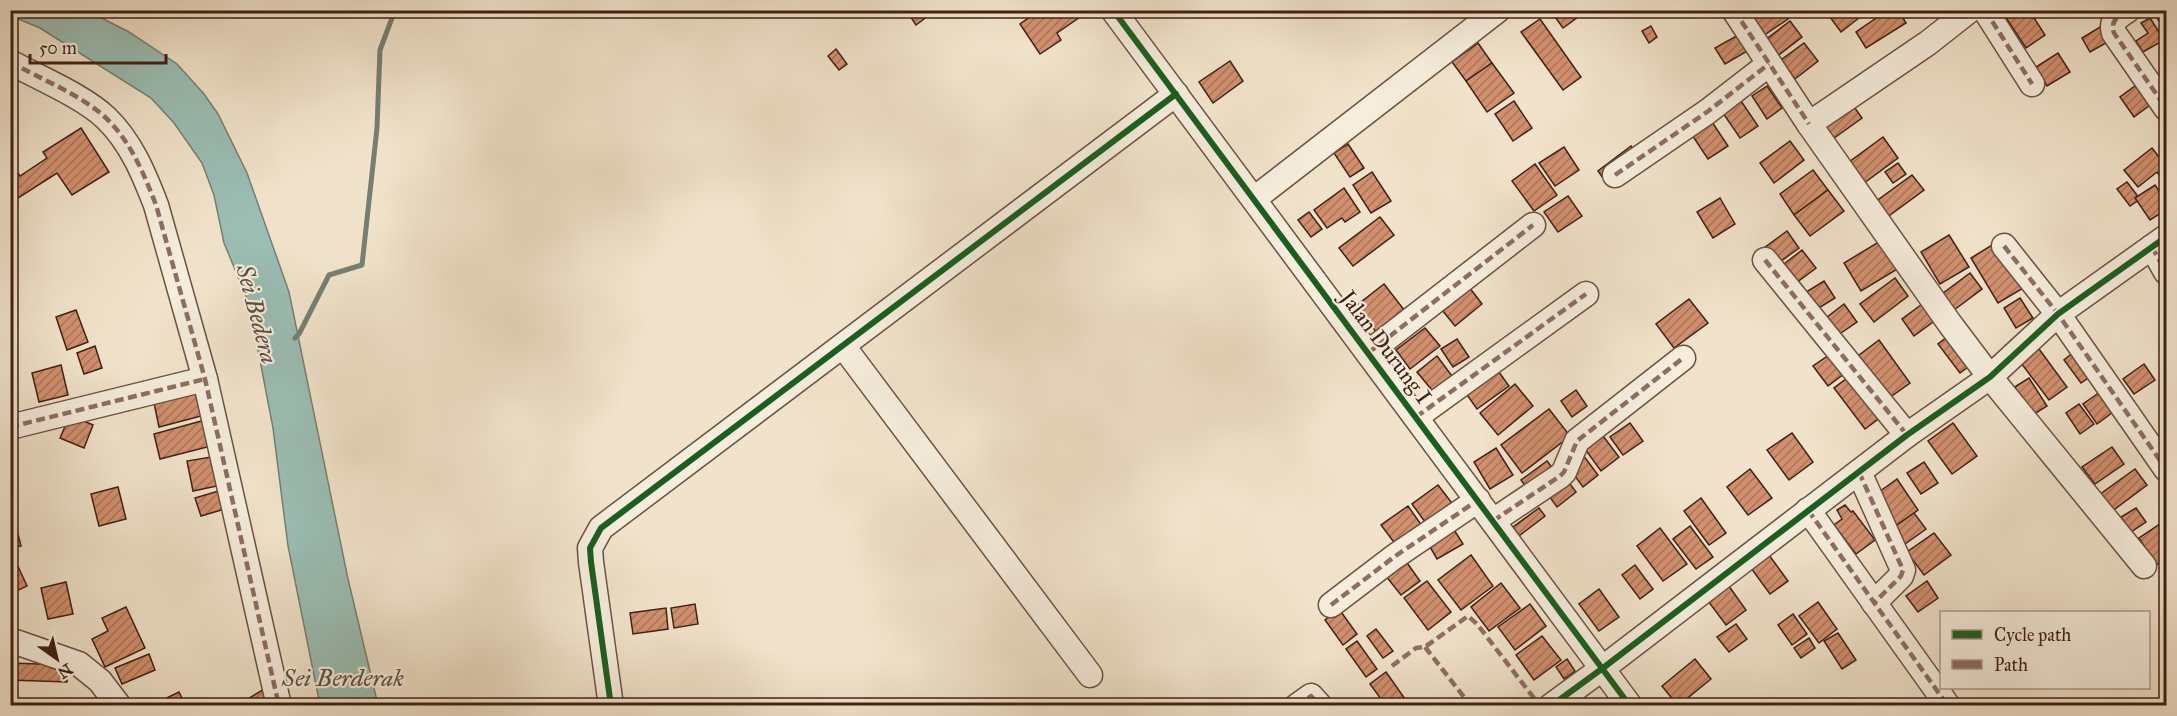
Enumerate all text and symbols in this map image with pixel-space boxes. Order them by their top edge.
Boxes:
scale bar [30,27,166,65]
text: 50 m [39,37,77,59]
water label: Sei Bedera [229,260,285,367]
street label: Jalan Durung I [1333,283,1437,409]
legend [1940,611,2150,689]
text: Cycle path [1994,624,2071,646]
north arrow [27,629,87,689]
text: Path [1994,654,2028,676]
text: N [54,659,76,683]
water label: Sei Berderak [281,663,404,693]

